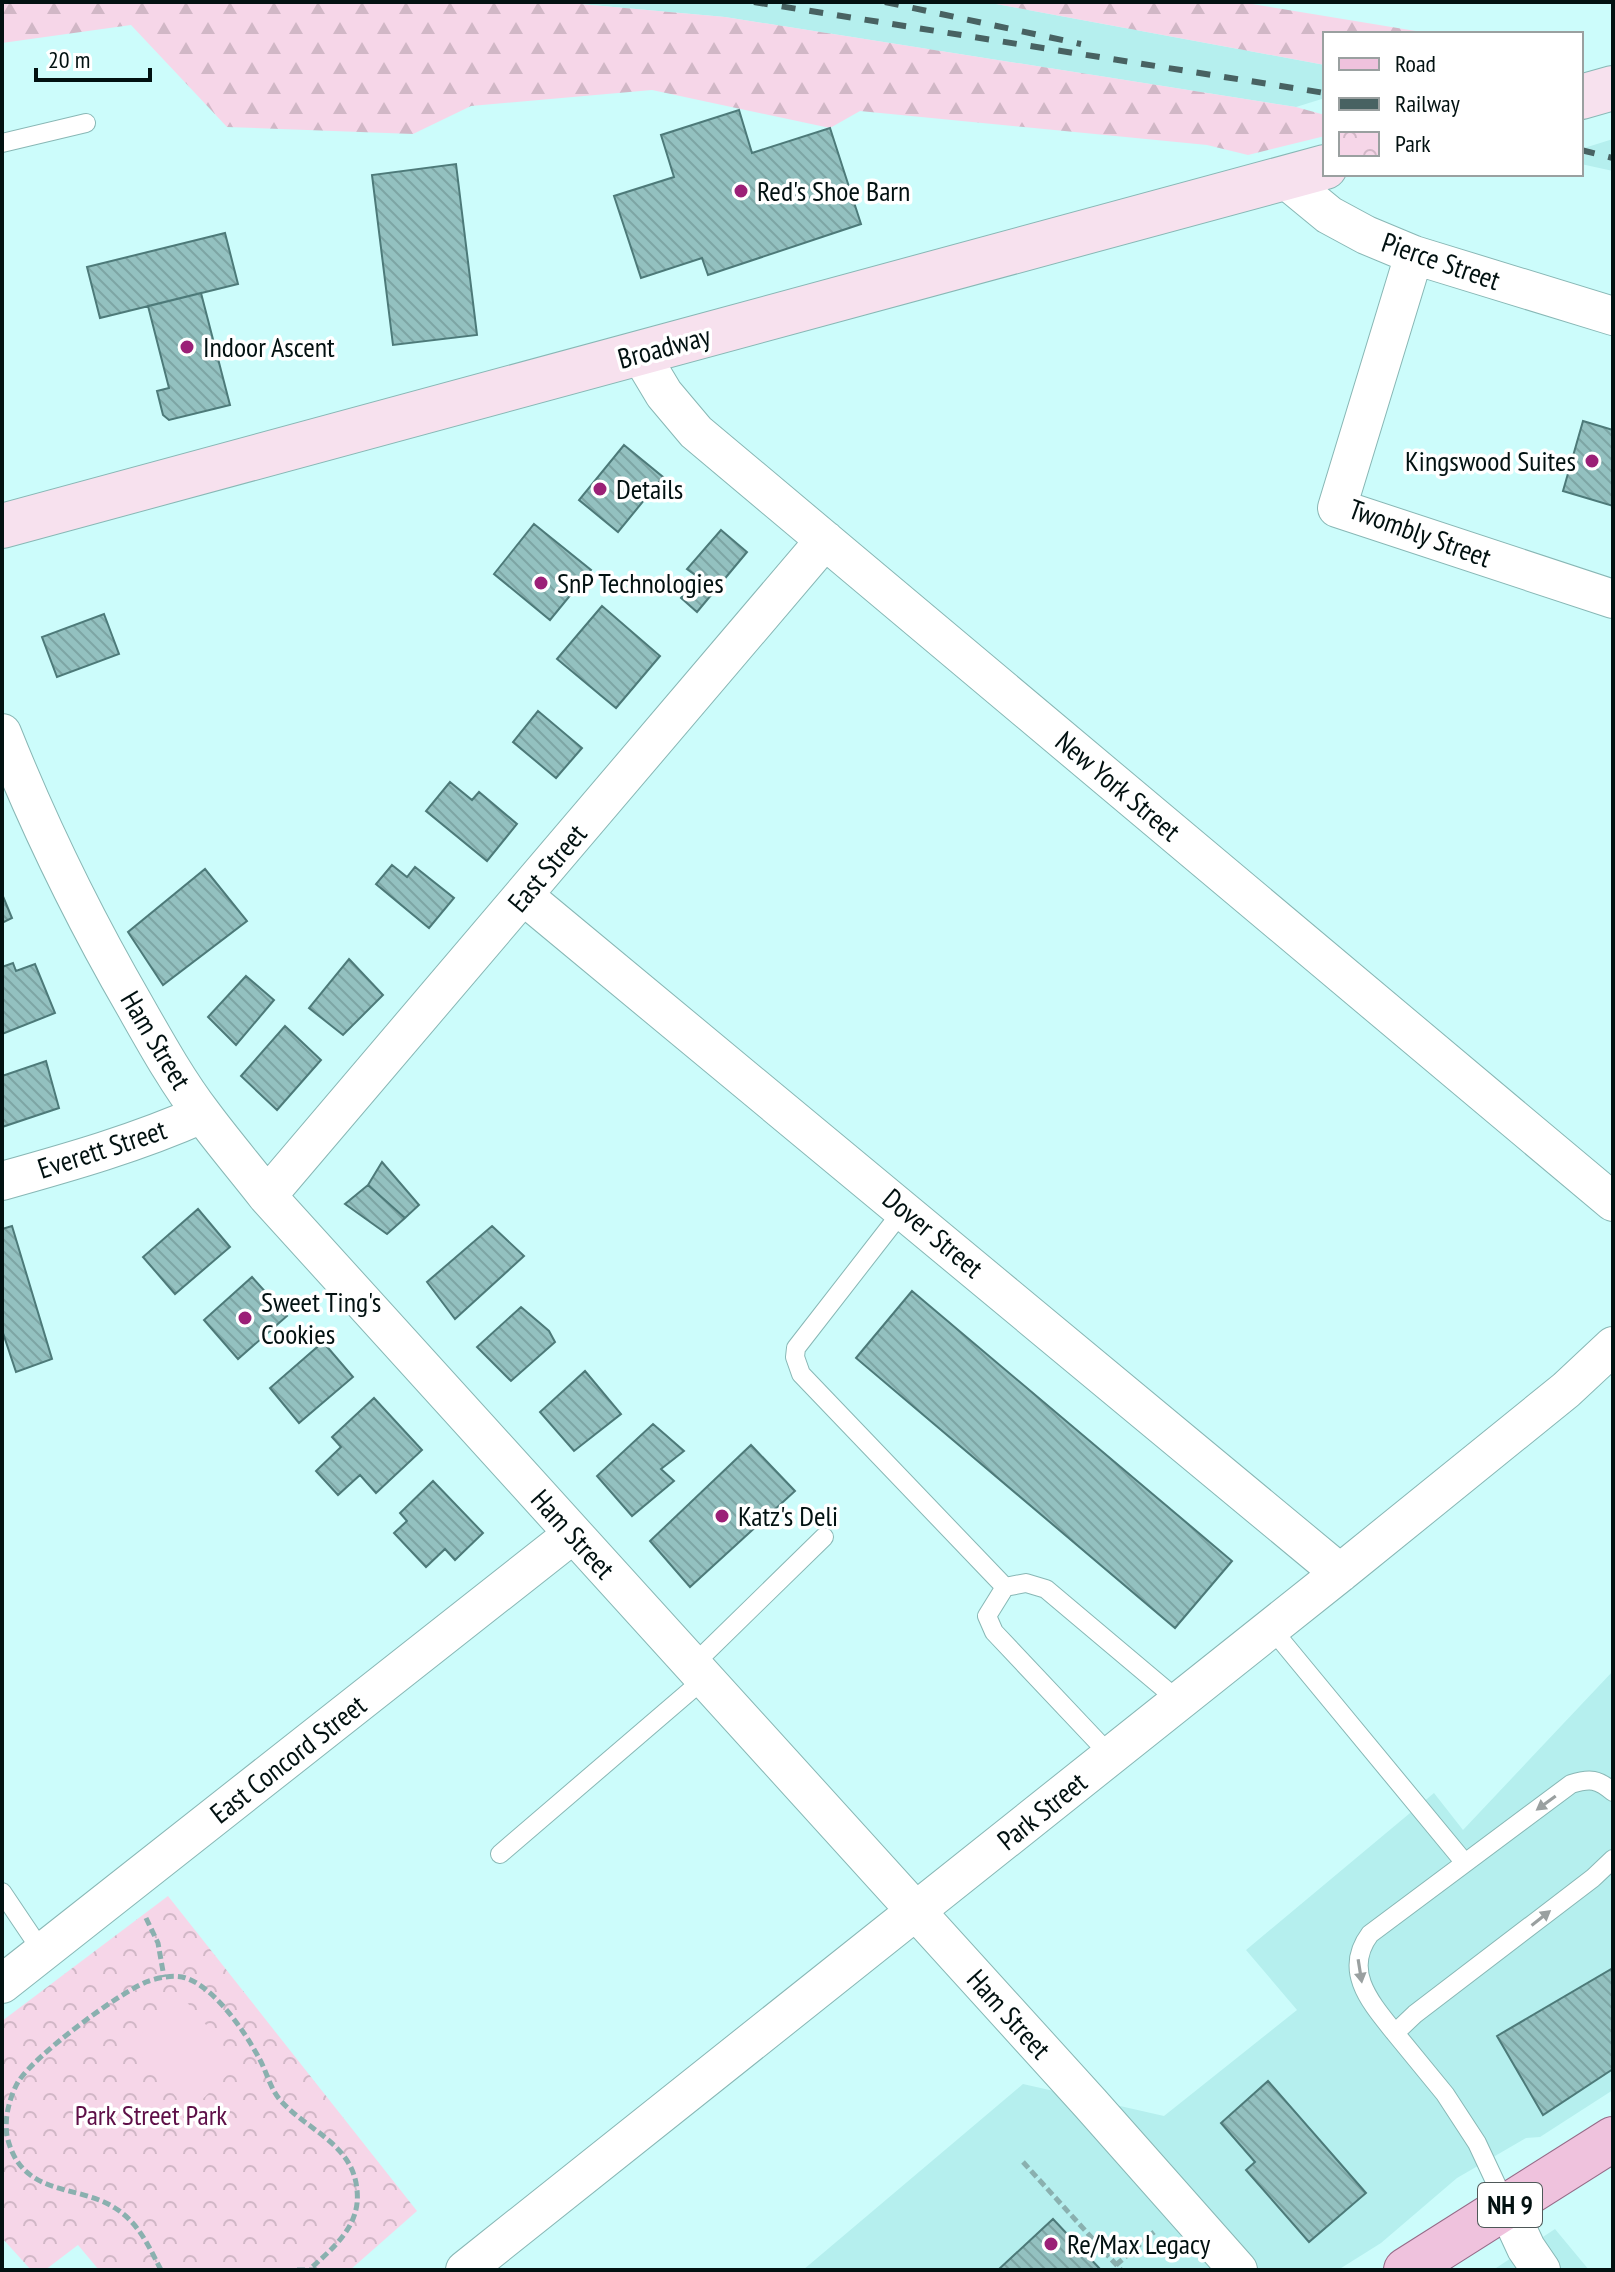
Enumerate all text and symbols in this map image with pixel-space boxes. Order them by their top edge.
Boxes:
scale bar [36,32,150,82]
legend [1323,32,1583,176]
text: 20 m [48,44,90,75]
text: Road [1395,48,1436,79]
text: Railway [1395,88,1460,119]
text: Park [1395,128,1431,159]
place label: Red's Shoe Barn [757,172,910,209]
marker: Red's Shoe Barn [732,182,750,200]
street label: Pierce Street [1377,223,1506,298]
street label: Broadway [613,316,715,377]
place label: Indoor Ascent [203,328,335,365]
marker: Indoor Ascent [178,338,196,356]
place label: Kingswood Suites [1405,442,1576,479]
marker: Kingswood Suites [1583,452,1601,470]
place label: Details [616,470,683,507]
marker: Details [591,480,609,498]
street label: Twombly Street [1344,490,1497,575]
place label: SnP Technologies [557,564,724,601]
marker: SnP Technologies [532,574,550,592]
street label: New York Street [1048,723,1189,849]
street label: East Street [499,816,594,920]
street label: Ham Street [113,984,200,1096]
street label: Everett Street [33,1110,171,1187]
street label: Dover Street [875,1180,992,1286]
place label: Sweet Ting's Cookies [261,1283,381,1352]
marker: Sweet Ting's Cookies [236,1309,254,1327]
street label: Ham Street [523,1481,624,1587]
place label: Katz's Deli [738,1497,838,1534]
marker: Katz's Deli [713,1507,731,1525]
street label: East Concord Street [202,1686,373,1831]
street label: Park Street [989,1763,1094,1858]
one-way arrow [1536,1794,1556,1810]
one-way arrow [1531,1910,1551,1926]
one-way arrow [1354,1958,1367,1983]
street label: Ham Street [959,1961,1060,2067]
park label: Park Street Park [75,2096,227,2133]
road number: NH 9 [1478,2183,1542,2227]
place label: Re/Max Legacy [1067,2225,1211,2262]
marker: Re/Max Legacy [1042,2235,1060,2253]

